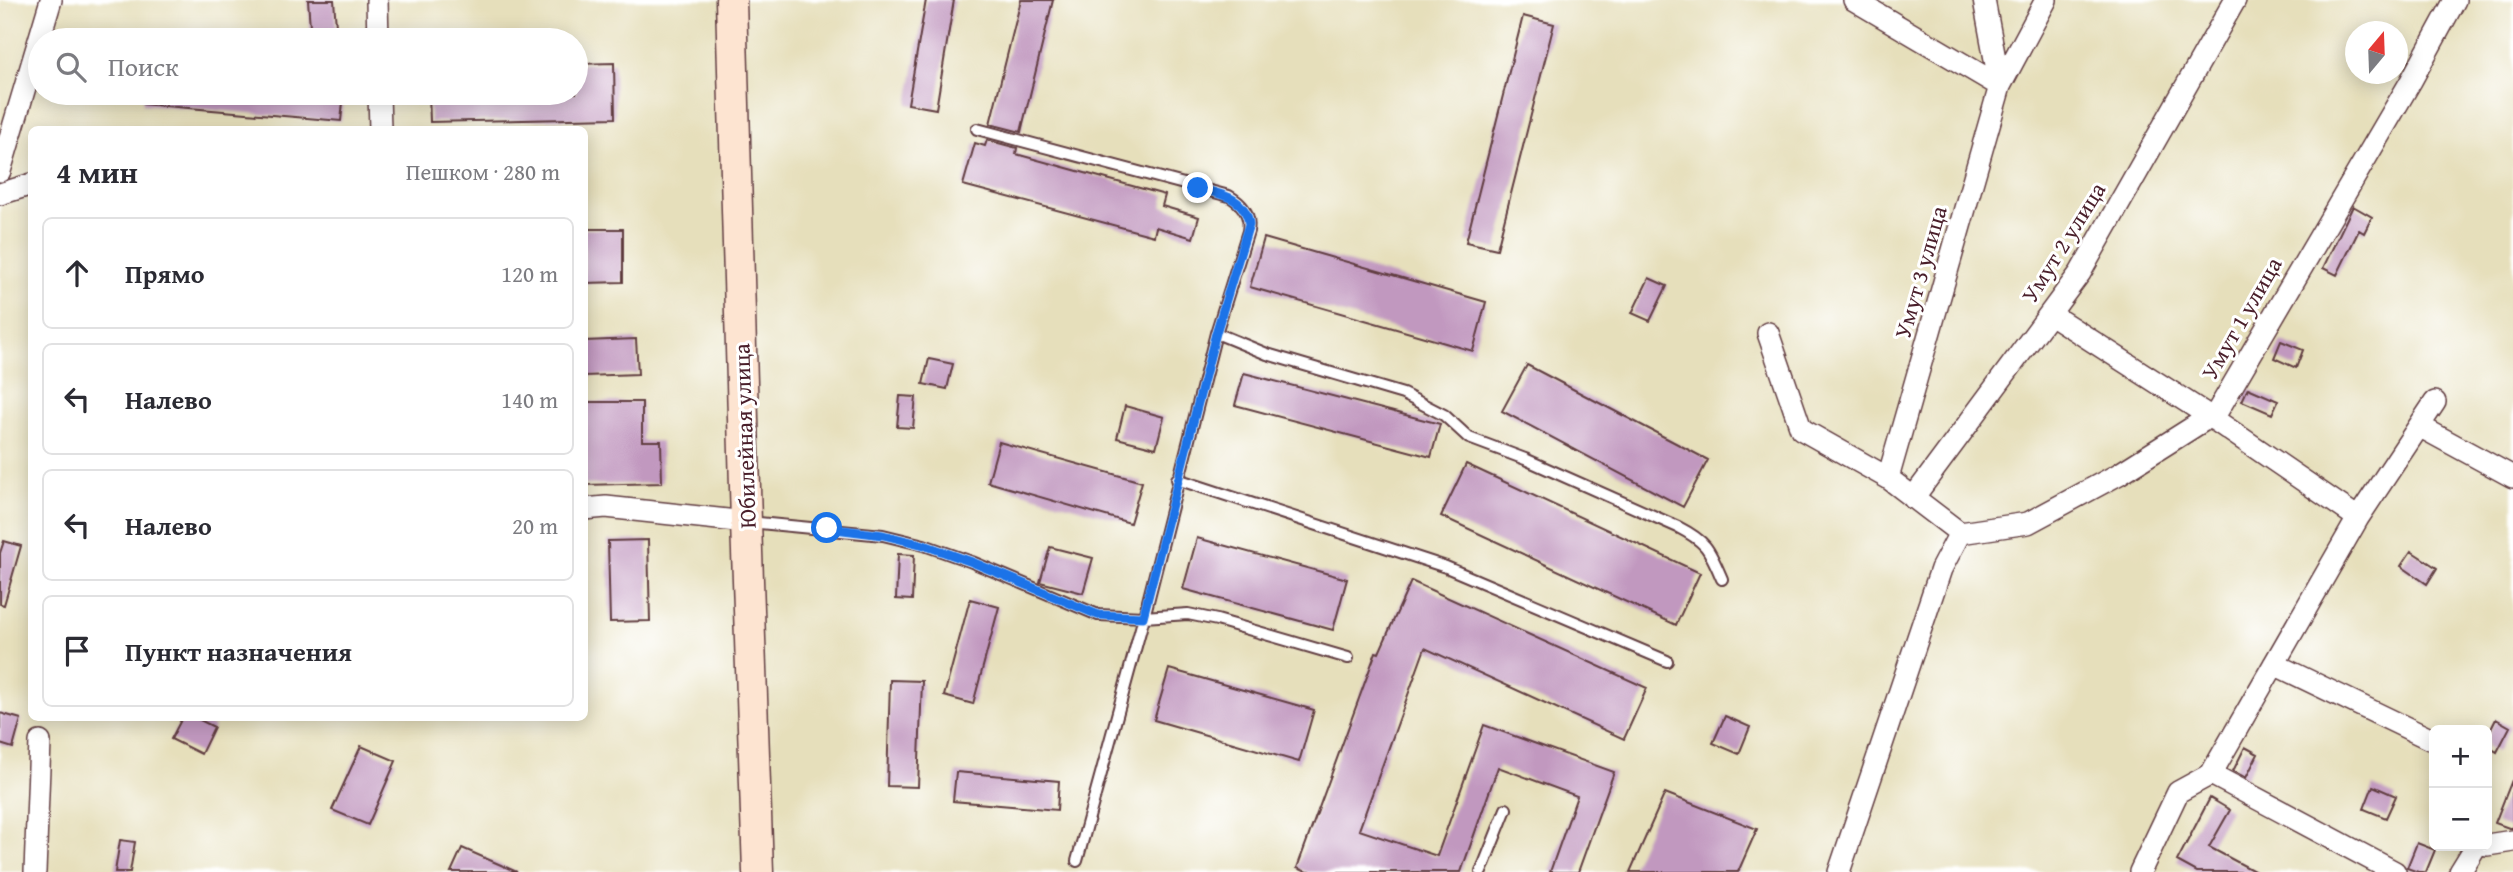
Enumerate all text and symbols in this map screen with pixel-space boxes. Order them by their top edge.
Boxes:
north arrow [2345,21,2408,84]
search box [28,28,588,105]
text: Поиск [108,47,179,86]
icon: search [52,48,90,86]
text: 4 мин [56,150,138,194]
text: Пешком · 280 m [406,155,560,188]
route end [1182,172,1213,203]
street label: Умут 2 улица [2013,175,2113,309]
street label: Умут 3 улица [1885,202,1955,342]
street label: Умут 1 улица [2193,251,2289,385]
icon: ahead [58,254,96,292]
text: Прямо [125,254,205,293]
text: 120 m [501,257,558,290]
street label: Юбилейная улица [724,343,764,529]
icon: left [58,380,96,418]
text: Налево [125,380,212,419]
text: 140 m [501,383,558,416]
icon: left [58,506,96,544]
text: Налево [125,506,212,545]
text: 20 m [512,509,558,542]
route start [811,512,842,543]
icon: arrive [58,632,96,670]
text: Пункт назначения [125,632,352,671]
map controls [2429,725,2492,851]
button: + [2429,725,2492,788]
button: − [2429,788,2492,851]

